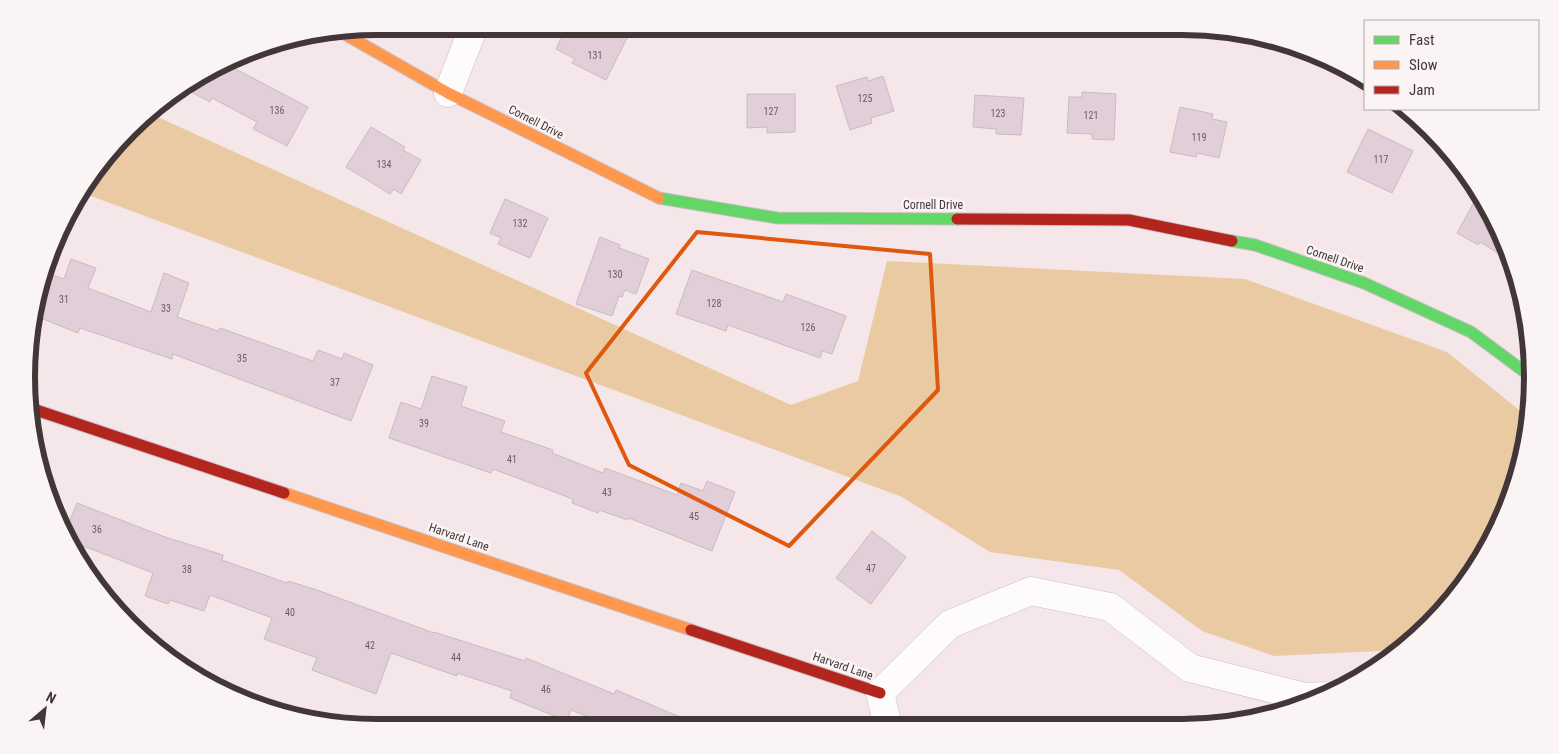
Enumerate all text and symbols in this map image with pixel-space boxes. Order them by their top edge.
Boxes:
legend [1364,20,1539,110]
text: Fast [1409,31,1434,49]
house number: 131 [588,50,602,61]
text: Slow [1409,56,1438,74]
text: Jam [1409,81,1435,99]
house number: 125 [858,93,872,104]
street label: Cornell Drive [506,102,566,142]
house number: 136 [270,105,284,116]
house number: 127 [764,106,778,117]
house number: 123 [991,108,1005,119]
house number: 121 [1084,110,1098,121]
house number: 119 [1192,132,1206,143]
house number: 117 [1374,154,1388,165]
house number: 134 [377,159,391,170]
street label: Cornell Drive [903,198,963,212]
house number: 132 [513,218,527,229]
street label: Cornell Drive [1304,243,1366,276]
house number: 130 [608,269,622,280]
house number: 31 [59,294,69,305]
house number: 128 [707,298,721,309]
house number: 33 [161,303,171,314]
house number: 126 [801,322,815,333]
house number: 35 [237,353,247,364]
house number: 37 [330,377,340,388]
house number: 39 [419,418,429,429]
house number: 41 [507,454,517,465]
house number: 43 [602,487,612,498]
house number: 45 [689,511,699,522]
street label: Harvard Lane [427,520,491,554]
house number: 36 [92,524,102,535]
house number: 47 [866,563,876,574]
house number: 38 [182,564,192,575]
house number: 40 [285,607,295,618]
house number: 42 [365,640,375,651]
street label: Harvard Lane [811,649,875,683]
house number: 44 [451,652,461,663]
north arrow [20,684,70,734]
house number: 46 [541,684,551,695]
text: N [44,688,59,707]

